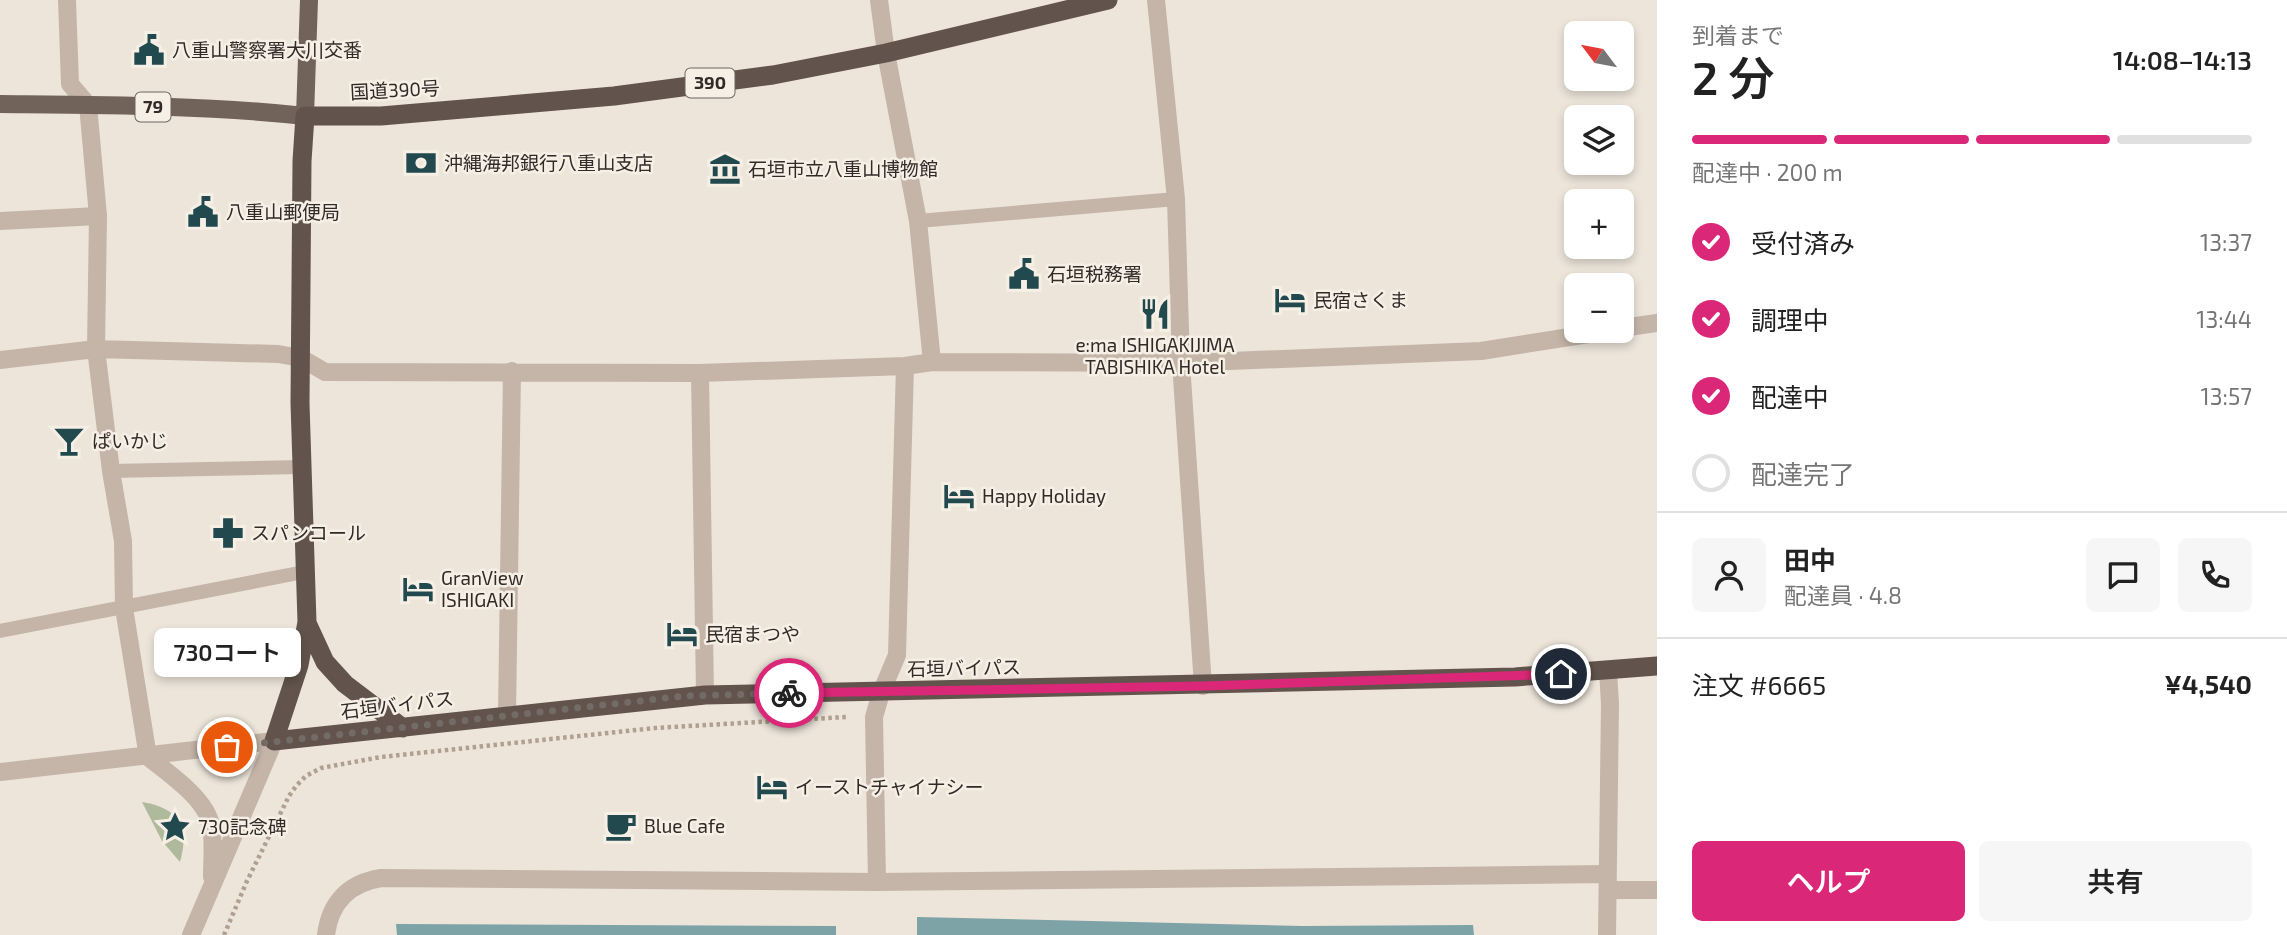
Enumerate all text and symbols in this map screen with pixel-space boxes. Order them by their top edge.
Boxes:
north arrow [1564,21,1634,91]
map controls [1564,21,1634,343]
text: 到着まで [1692,21,1784,49]
public building icon: 八重山警察署大川交番 [132,33,166,67]
place label: 八重山警察署大川交番 [172,38,362,61]
text: 14:08–14:13 [2113,44,2252,75]
text: 2 分 [1692,49,1774,104]
road number: 390 [686,68,734,98]
street label: 国道390号 [349,76,440,103]
road number: 79 [136,92,170,122]
button: layers [1564,105,1634,175]
bank icon: 沖縄海邦銀行八重山支店 [404,146,438,180]
place label: 沖縄海邦銀行八重山支店 [444,151,653,174]
museum icon: 石垣市立八重山博物館 [708,152,742,186]
place label: 石垣市立八重山博物館 [748,157,938,180]
text: 配達中 · 200 m [1692,158,1843,186]
button: + [1564,189,1634,259]
public building icon: 八重山郵便局 [186,195,220,229]
place label: 八重山郵便局 [226,200,340,223]
icon: check [1692,223,1730,261]
text: 受付済み [1751,227,1855,258]
text: 13:37 [2200,228,2252,256]
public building icon: 石垣税務署 [1007,257,1041,291]
place label: 石垣税務署 [1047,262,1142,285]
button: − [1564,273,1634,343]
hotel icon: 民宿さくま [1273,283,1307,317]
place label: 民宿さくま [1313,288,1408,311]
restaurant icon: e:ma ISHIGAKIJIMA TABISHIKA Hotel [1138,297,1172,331]
icon: check [1692,300,1730,338]
text: 調理中 [1751,304,1829,335]
text: 13:44 [2196,305,2252,333]
place label: e:ma ISHIGAKIJIMA TABISHIKA Hotel [1075,333,1235,378]
icon: check [1692,377,1730,415]
text: 配達中 [1751,381,1829,412]
text: 13:57 [2201,382,2252,410]
bar icon: ぱいかじ [52,424,86,458]
place label: ぱいかじ [92,429,168,452]
text: 配達完了 [1751,458,1855,489]
hotel icon: Happy Holiday [942,479,976,513]
place label: Happy Holiday [982,484,1106,507]
pharmacy icon: スパンコール [211,516,245,550]
place label: スパンコール [251,521,366,544]
button: person [1692,538,1766,612]
button: chat [2086,538,2160,612]
button: phone [2178,538,2252,612]
text: 田中 [1784,544,1836,575]
place label: GranView ISHIGAKI [441,566,524,611]
hotel icon: GranView ISHIGAKI [401,572,435,606]
text: 配達員 · 4.8 [1784,581,1902,609]
hotel icon: 民宿まつや [665,617,699,651]
place label: 民宿まつや [705,622,800,645]
callout: 730コート [154,628,300,677]
text: 730コート [173,638,282,666]
pin [1531,644,1591,704]
street label: 石垣バイパス [907,655,1021,680]
icon: home [1542,655,1580,693]
courier [754,658,824,728]
text: ¥4,540 [2165,668,2252,699]
text: 注文 #6665 [1692,669,1826,700]
icon: bike [770,674,808,712]
street label: 石垣バイパス [339,686,455,723]
pin [197,717,257,777]
icon: bag [208,728,246,766]
hotel icon: イーストチャイナシー [755,770,789,804]
place label: イーストチャイナシー [795,775,983,798]
cafe icon: Blue Cafe [604,809,638,843]
place icon: 730記念碑 [158,810,192,844]
place label: Blue Cafe [644,814,725,837]
place label: 730記念碑 [198,815,287,838]
button: ヘルプ [1692,841,1965,921]
button: 共有 [1979,841,2252,921]

